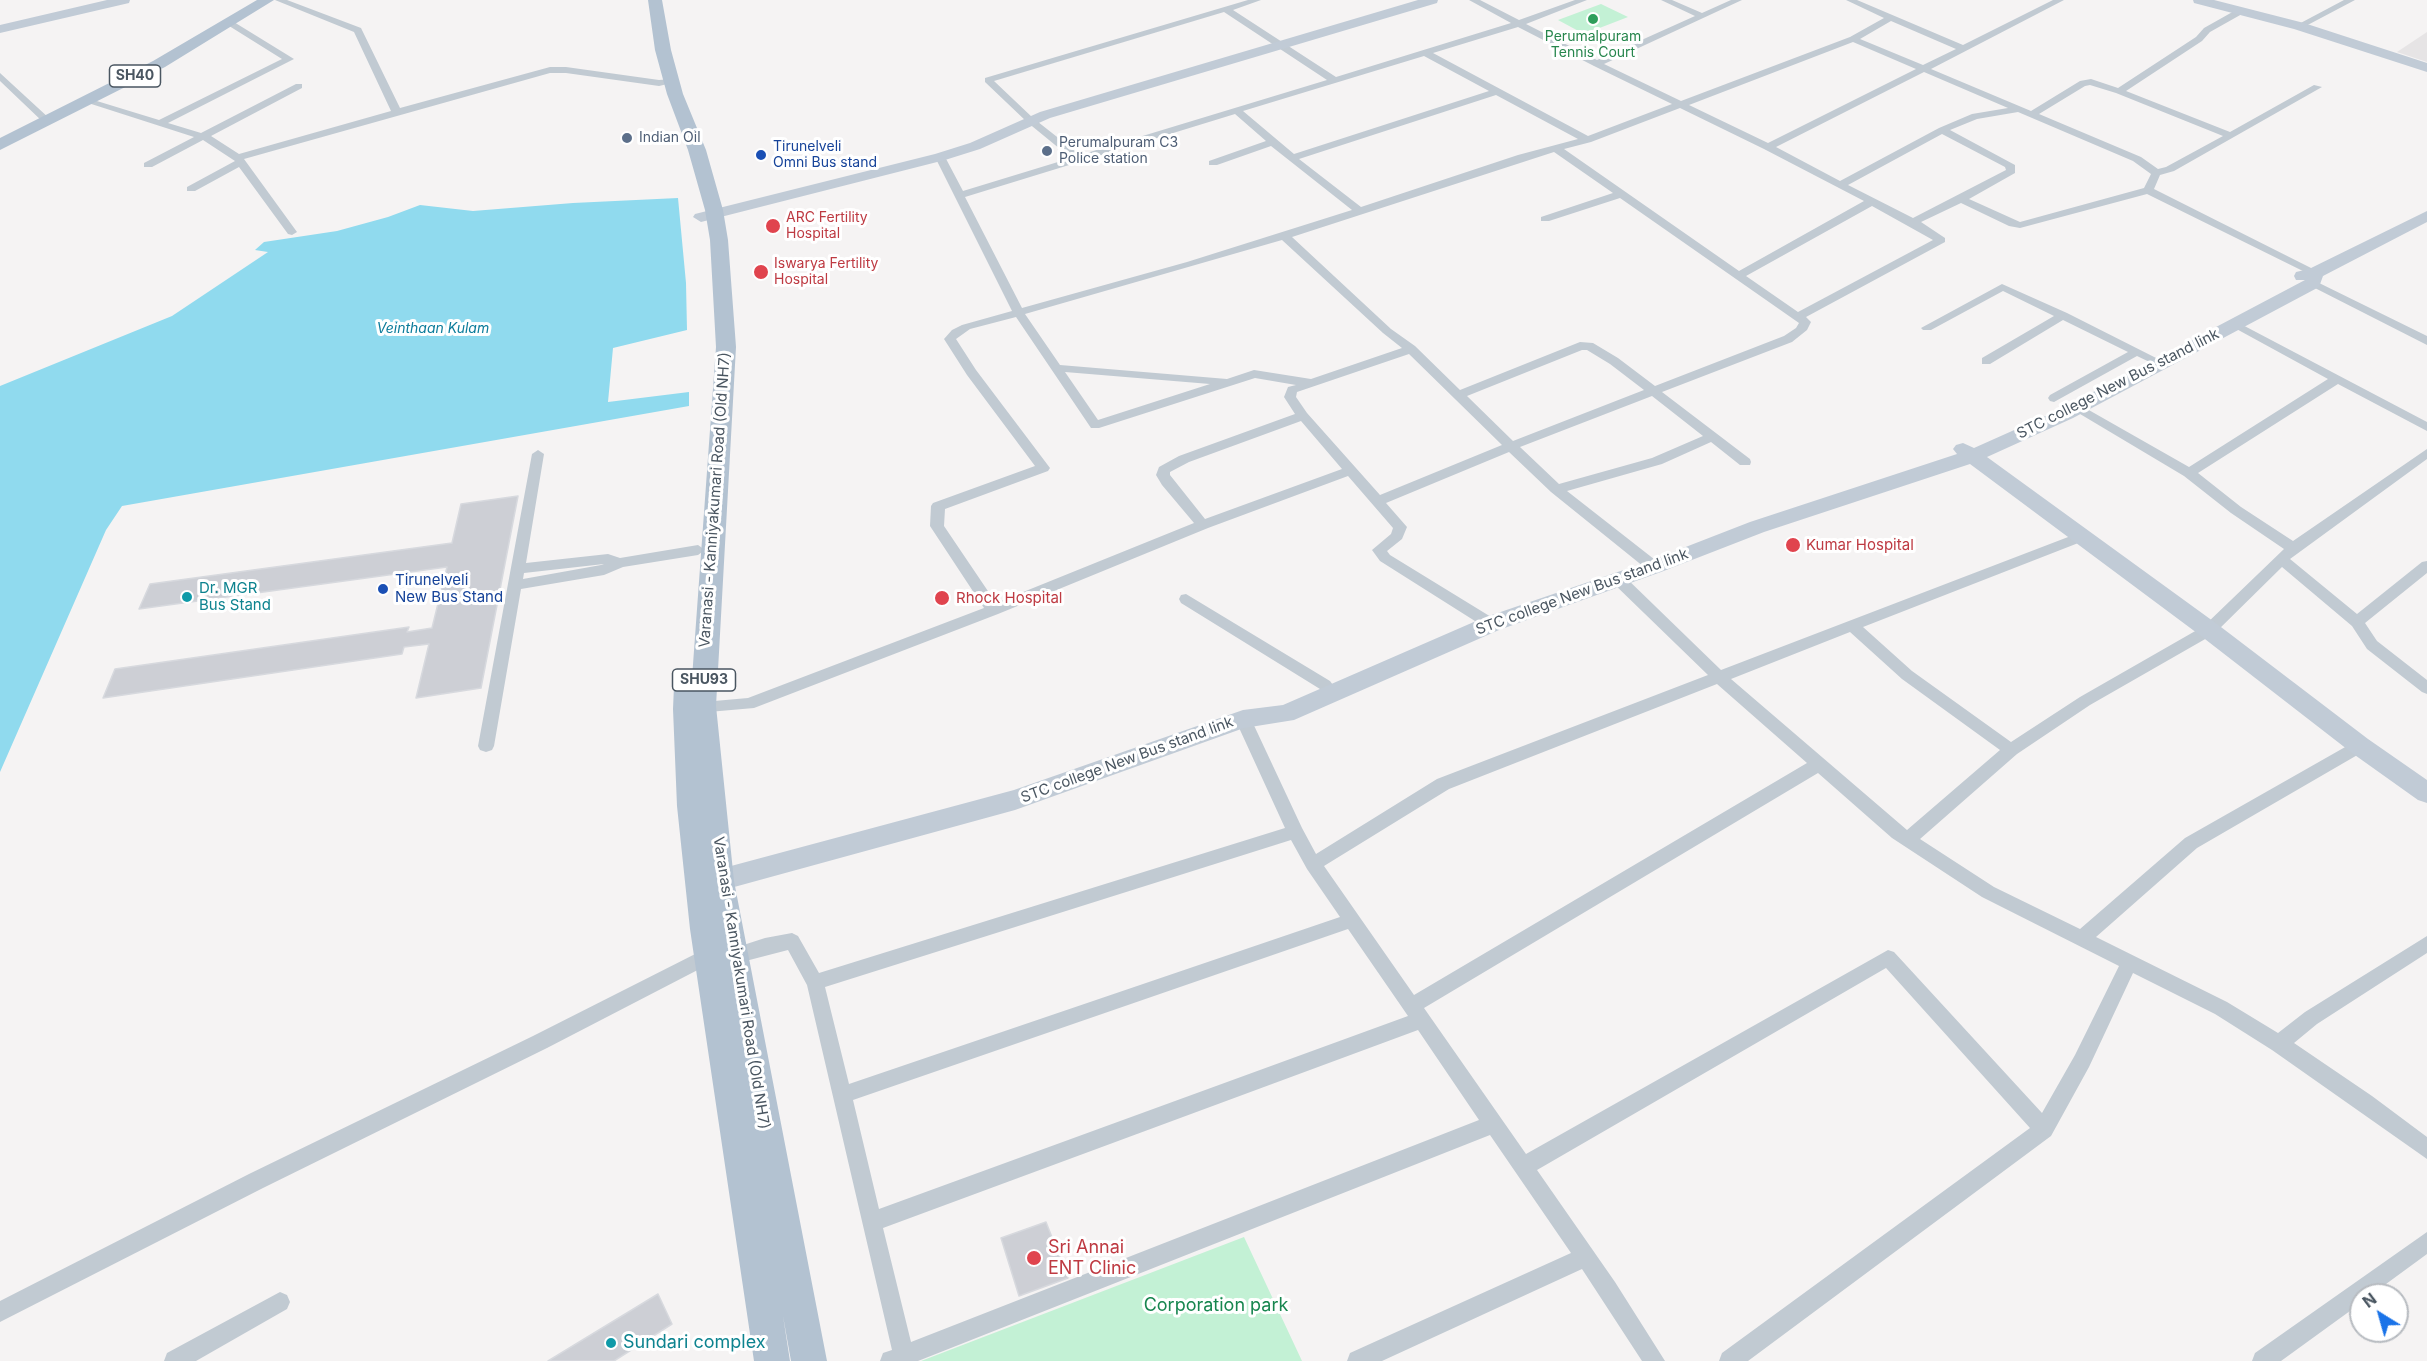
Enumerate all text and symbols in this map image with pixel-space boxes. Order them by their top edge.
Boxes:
marker: Perumalpuram Tennis Court [1586,12,1600,26]
place label: Perumalpuram Tennis Court [1545,29,1641,62]
road number: SH40 [110,65,160,87]
place label: Indian Oil [639,130,701,146]
marker: Indian Oil [620,131,634,145]
place label: Perumalpuram C3 Police station [1059,135,1178,168]
place label: Tirunelveli Omni Bus stand [773,139,877,172]
marker: Perumalpuram C3 Police station [1040,144,1054,158]
marker: Tirunelveli Omni Bus stand [754,148,768,162]
place label: ARC Fertility Hospital [786,210,868,243]
marker: ARC Fertility Hospital [764,217,782,235]
place label: Iswarya Fertility Hospital [774,256,878,288]
marker: Iswarya Fertility Hospital [752,263,770,281]
water label: Veinthaan Kulam [377,321,489,337]
street label: STC college New Bus stand link [2014,325,2222,443]
street label: Varanasi - Kanniyakumari Road (Old NH7) [696,352,734,648]
marker: Kumar Hospital [1784,536,1802,554]
place label: Kumar Hospital [1806,536,1914,554]
street label: STC college New Bus stand link [1473,545,1691,639]
place label: Tirunelveli New Bus Stand [395,571,503,606]
place label: Dr. MGR Bus Stand [199,579,271,614]
marker: Tirunelveli New Bus Stand [376,582,390,596]
marker: Rhock Hospital [933,589,951,607]
place label: Rhock Hospital [956,589,1062,607]
marker: Dr. MGR Bus Stand [180,590,194,604]
road number: SHU93 [672,669,736,691]
street label: STC college New Bus stand link [1018,713,1236,807]
street label: Varanasi - Kanniyakumari Road (Old NH7) [709,835,773,1131]
place label: Sri Annai ENT Clinic [1048,1237,1136,1280]
marker: Sri Annai ENT Clinic [1025,1249,1043,1267]
north arrow [2349,1283,2409,1343]
text: N [2358,1289,2380,1312]
park label: Corporation park [1144,1295,1288,1317]
place label: Sundari complex [623,1332,766,1354]
marker: Sundari complex [604,1336,618,1350]

